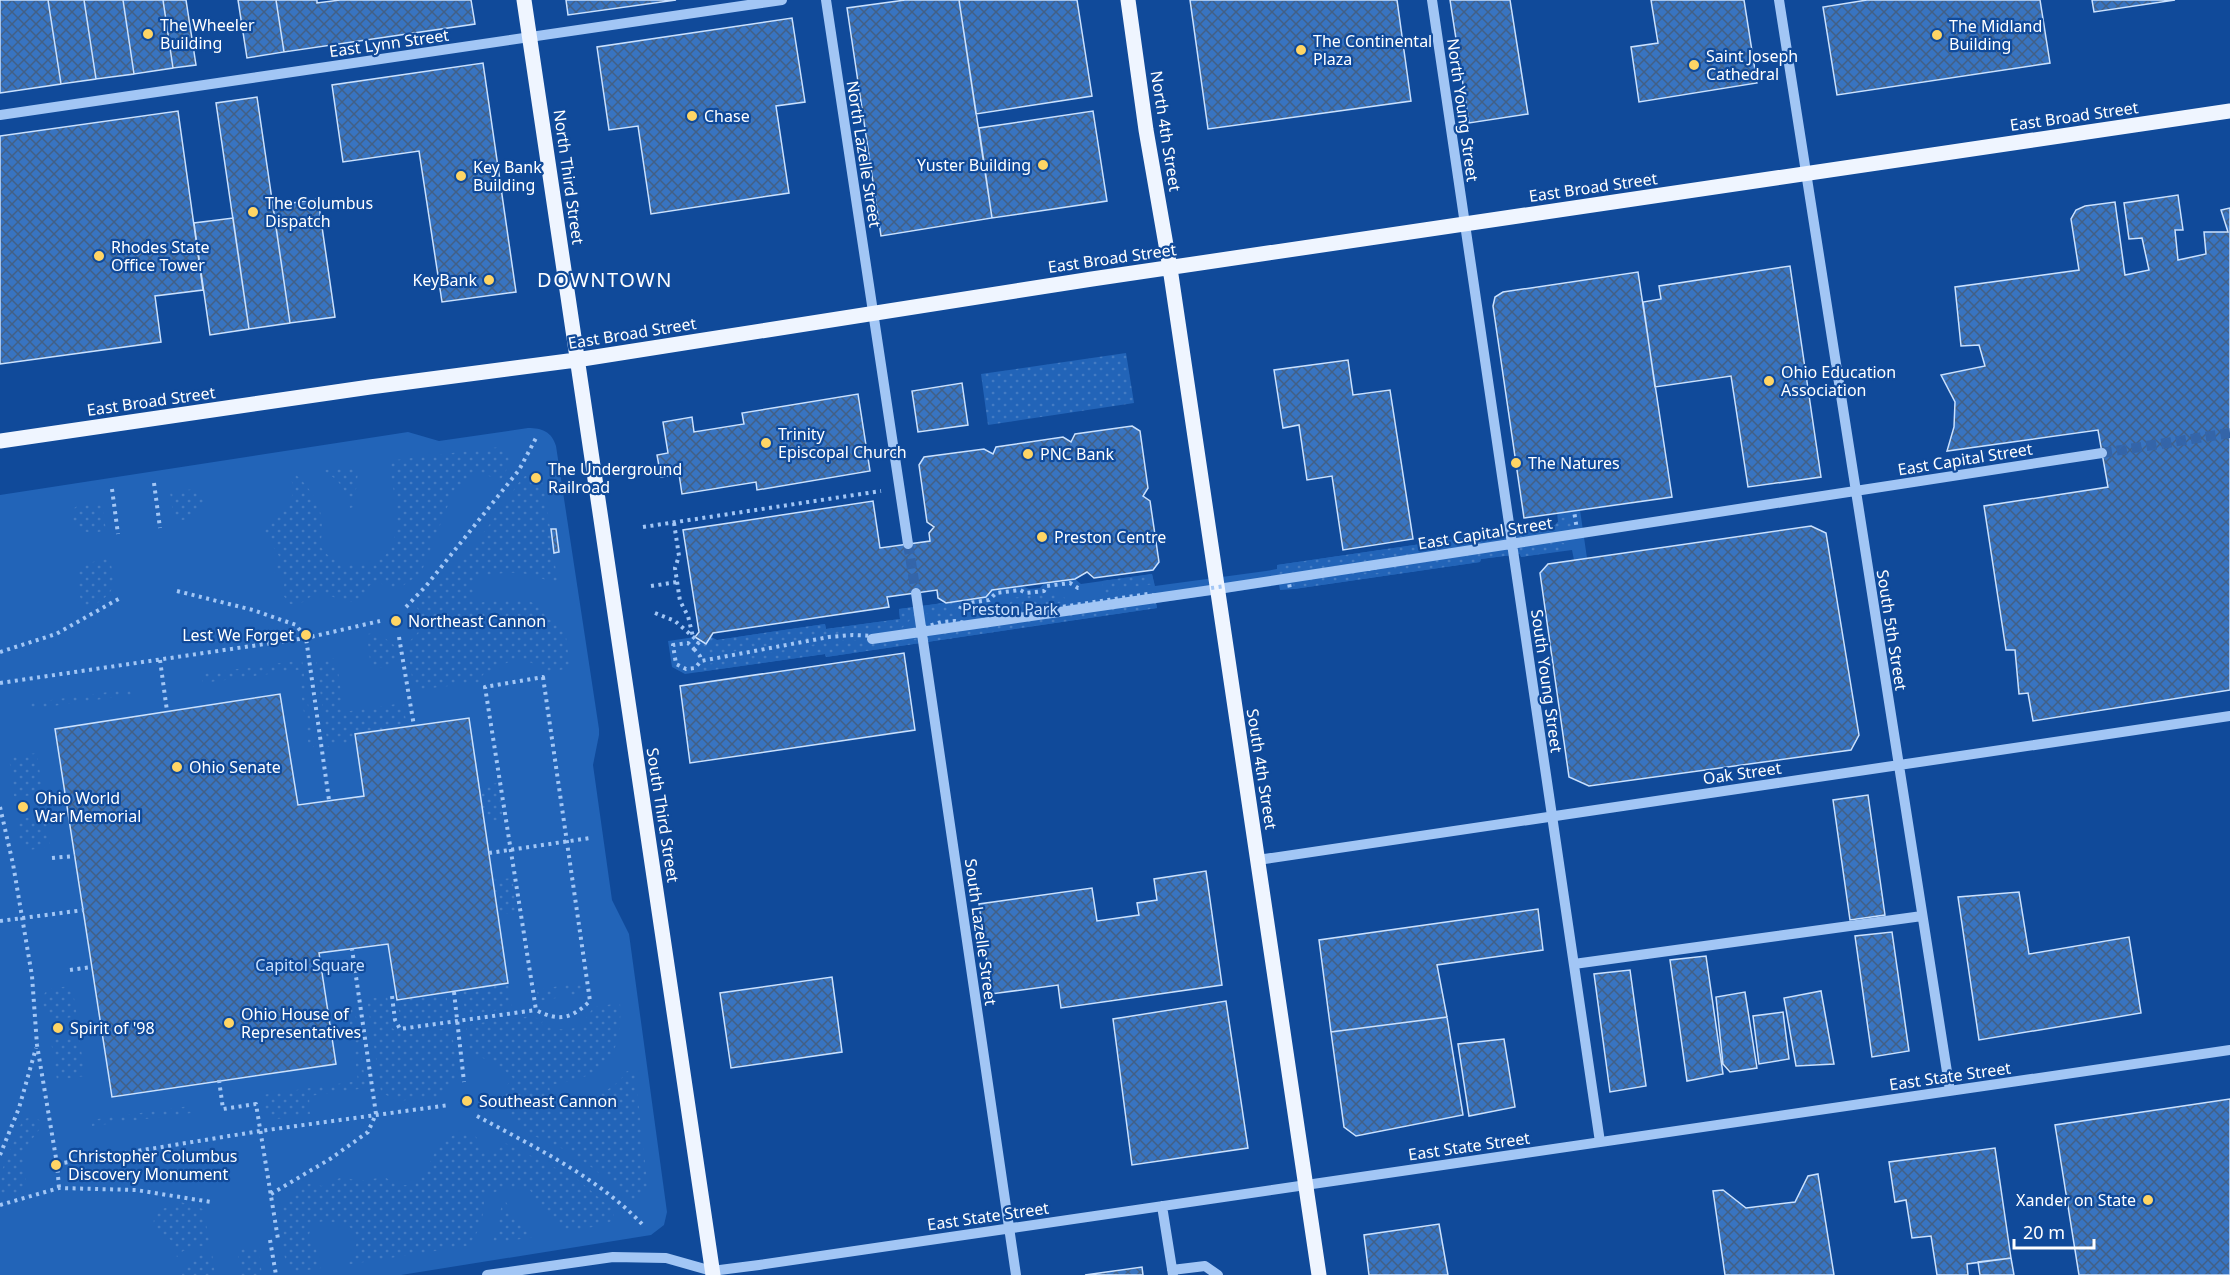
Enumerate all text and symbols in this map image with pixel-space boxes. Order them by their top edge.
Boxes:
place label: The Wheeler Building [160,14,255,54]
place label: The Midland Building [1949,15,2042,55]
street label: East Lynn Street [328,24,450,62]
marker: The Wheeler Building [141,27,155,41]
marker: The Midland Building [1930,28,1944,42]
place label: The Continental Plaza [1313,30,1432,70]
street label: North Young Street [1442,37,1484,183]
marker: The Continental Plaza [1294,43,1308,57]
place label: Saint Joseph Cathedral [1706,45,1798,85]
marker: Saint Joseph Cathedral [1687,58,1701,72]
street label: North 4th Street [1146,69,1186,193]
street label: North Lazelle Street [842,79,886,229]
street label: East Broad Street [2008,96,2140,136]
place label: Chase [704,105,750,127]
street label: North Third Street [549,108,589,246]
marker: Chase [685,109,699,123]
place label: Yuster Building [917,154,1031,176]
place label: Key Bank Building [473,156,542,196]
marker: Yuster Building [1036,158,1050,172]
street label: East Broad Street [1527,167,1659,207]
marker: Key Bank Building [454,169,468,183]
place label: The Columbus Dispatch [265,192,373,232]
marker: The Columbus Dispatch [246,205,260,219]
place label: Rhodes State Office Tower [111,236,210,276]
street label: East Broad Street [1046,238,1178,278]
marker: Rhodes State Office Tower [92,249,106,263]
district label: DOWNTOWN [537,266,673,293]
place label: KeyBank [412,269,477,291]
marker: KeyBank [482,273,496,287]
street label: East Broad Street [566,312,698,354]
place label: Ohio Education Association [1781,361,1896,401]
marker: Ohio Education Association [1762,374,1776,388]
street label: East Broad Street [85,381,217,421]
place label: Trinity Episcopal Church [778,423,907,463]
marker: Trinity Episcopal Church [759,436,773,450]
street label: East Capital Street [1896,437,2034,481]
place label: PNC Bank [1040,443,1114,465]
marker: PNC Bank [1021,447,1035,461]
place label: The Natures [1528,452,1620,474]
marker: The Natures [1509,456,1523,470]
place label: The Underground Railroad [548,458,682,498]
marker: The Underground Railroad [529,471,543,485]
street label: East Capital Street [1416,511,1554,555]
place label: Preston Centre [1054,526,1166,548]
marker: Preston Centre [1035,530,1049,544]
street label: South 5th Street [1872,568,1912,692]
park label: Preston Park [962,598,1058,620]
street label: South Young Street [1526,608,1568,754]
place label: Northeast Cannon [408,610,546,632]
marker: Northeast Cannon [389,614,403,628]
place label: Lest We Forget [182,624,294,646]
marker: Lest We Forget [299,628,313,642]
street label: South 4th Street [1242,707,1282,831]
street label: South Third Street [641,746,685,884]
place label: Ohio Senate [189,756,281,778]
street label: Oak Street [1701,757,1783,789]
marker: Ohio Senate [170,760,184,774]
place label: Ohio World War Memorial [35,787,141,827]
marker: Ohio World War Memorial [16,800,30,814]
street label: South Lazelle Street [960,857,1002,1007]
park label: Capitol Square [255,954,365,976]
place label: Ohio House of Representatives [241,1003,361,1043]
marker: Ohio House of Representatives [222,1016,236,1030]
place label: Spirit of '98 [70,1017,155,1039]
marker: Spirit of '98 [51,1021,65,1035]
street label: East State Street [1888,1057,2012,1095]
place label: Southeast Cannon [479,1090,617,1112]
marker: Southeast Cannon [460,1094,474,1108]
street label: East State Street [1407,1127,1531,1165]
place label: Christopher Columbus Discovery Monument [68,1145,238,1185]
marker: Christopher Columbus Discovery Monument [49,1158,63,1172]
place label: Xander on State [2016,1189,2136,1211]
marker: Xander on State [2141,1193,2155,1207]
street label: East State Street [926,1197,1050,1235]
scale bar [2014,1212,2094,1250]
text: 20 m [2023,1220,2065,1244]

